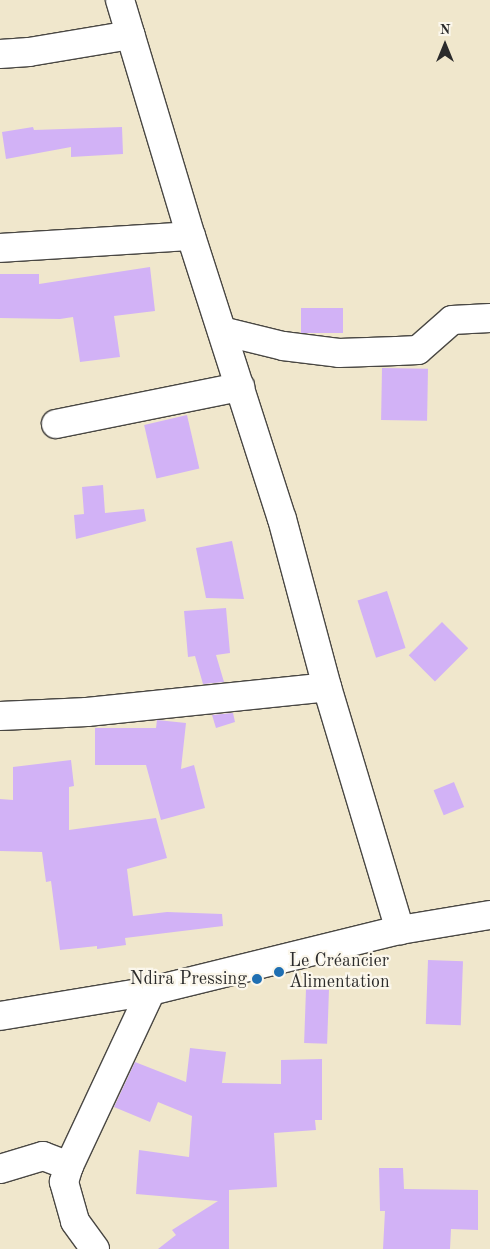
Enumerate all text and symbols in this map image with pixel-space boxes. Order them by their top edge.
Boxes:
north arrow [420,20,470,70]
text: N [440,23,450,37]
place label: Le Créancier Alimentation [289,951,390,994]
marker: Le Créancier Alimentation [273,966,285,978]
place label: Ndira Pressing [130,968,247,990]
marker: Ndira Pressing [251,973,263,985]

